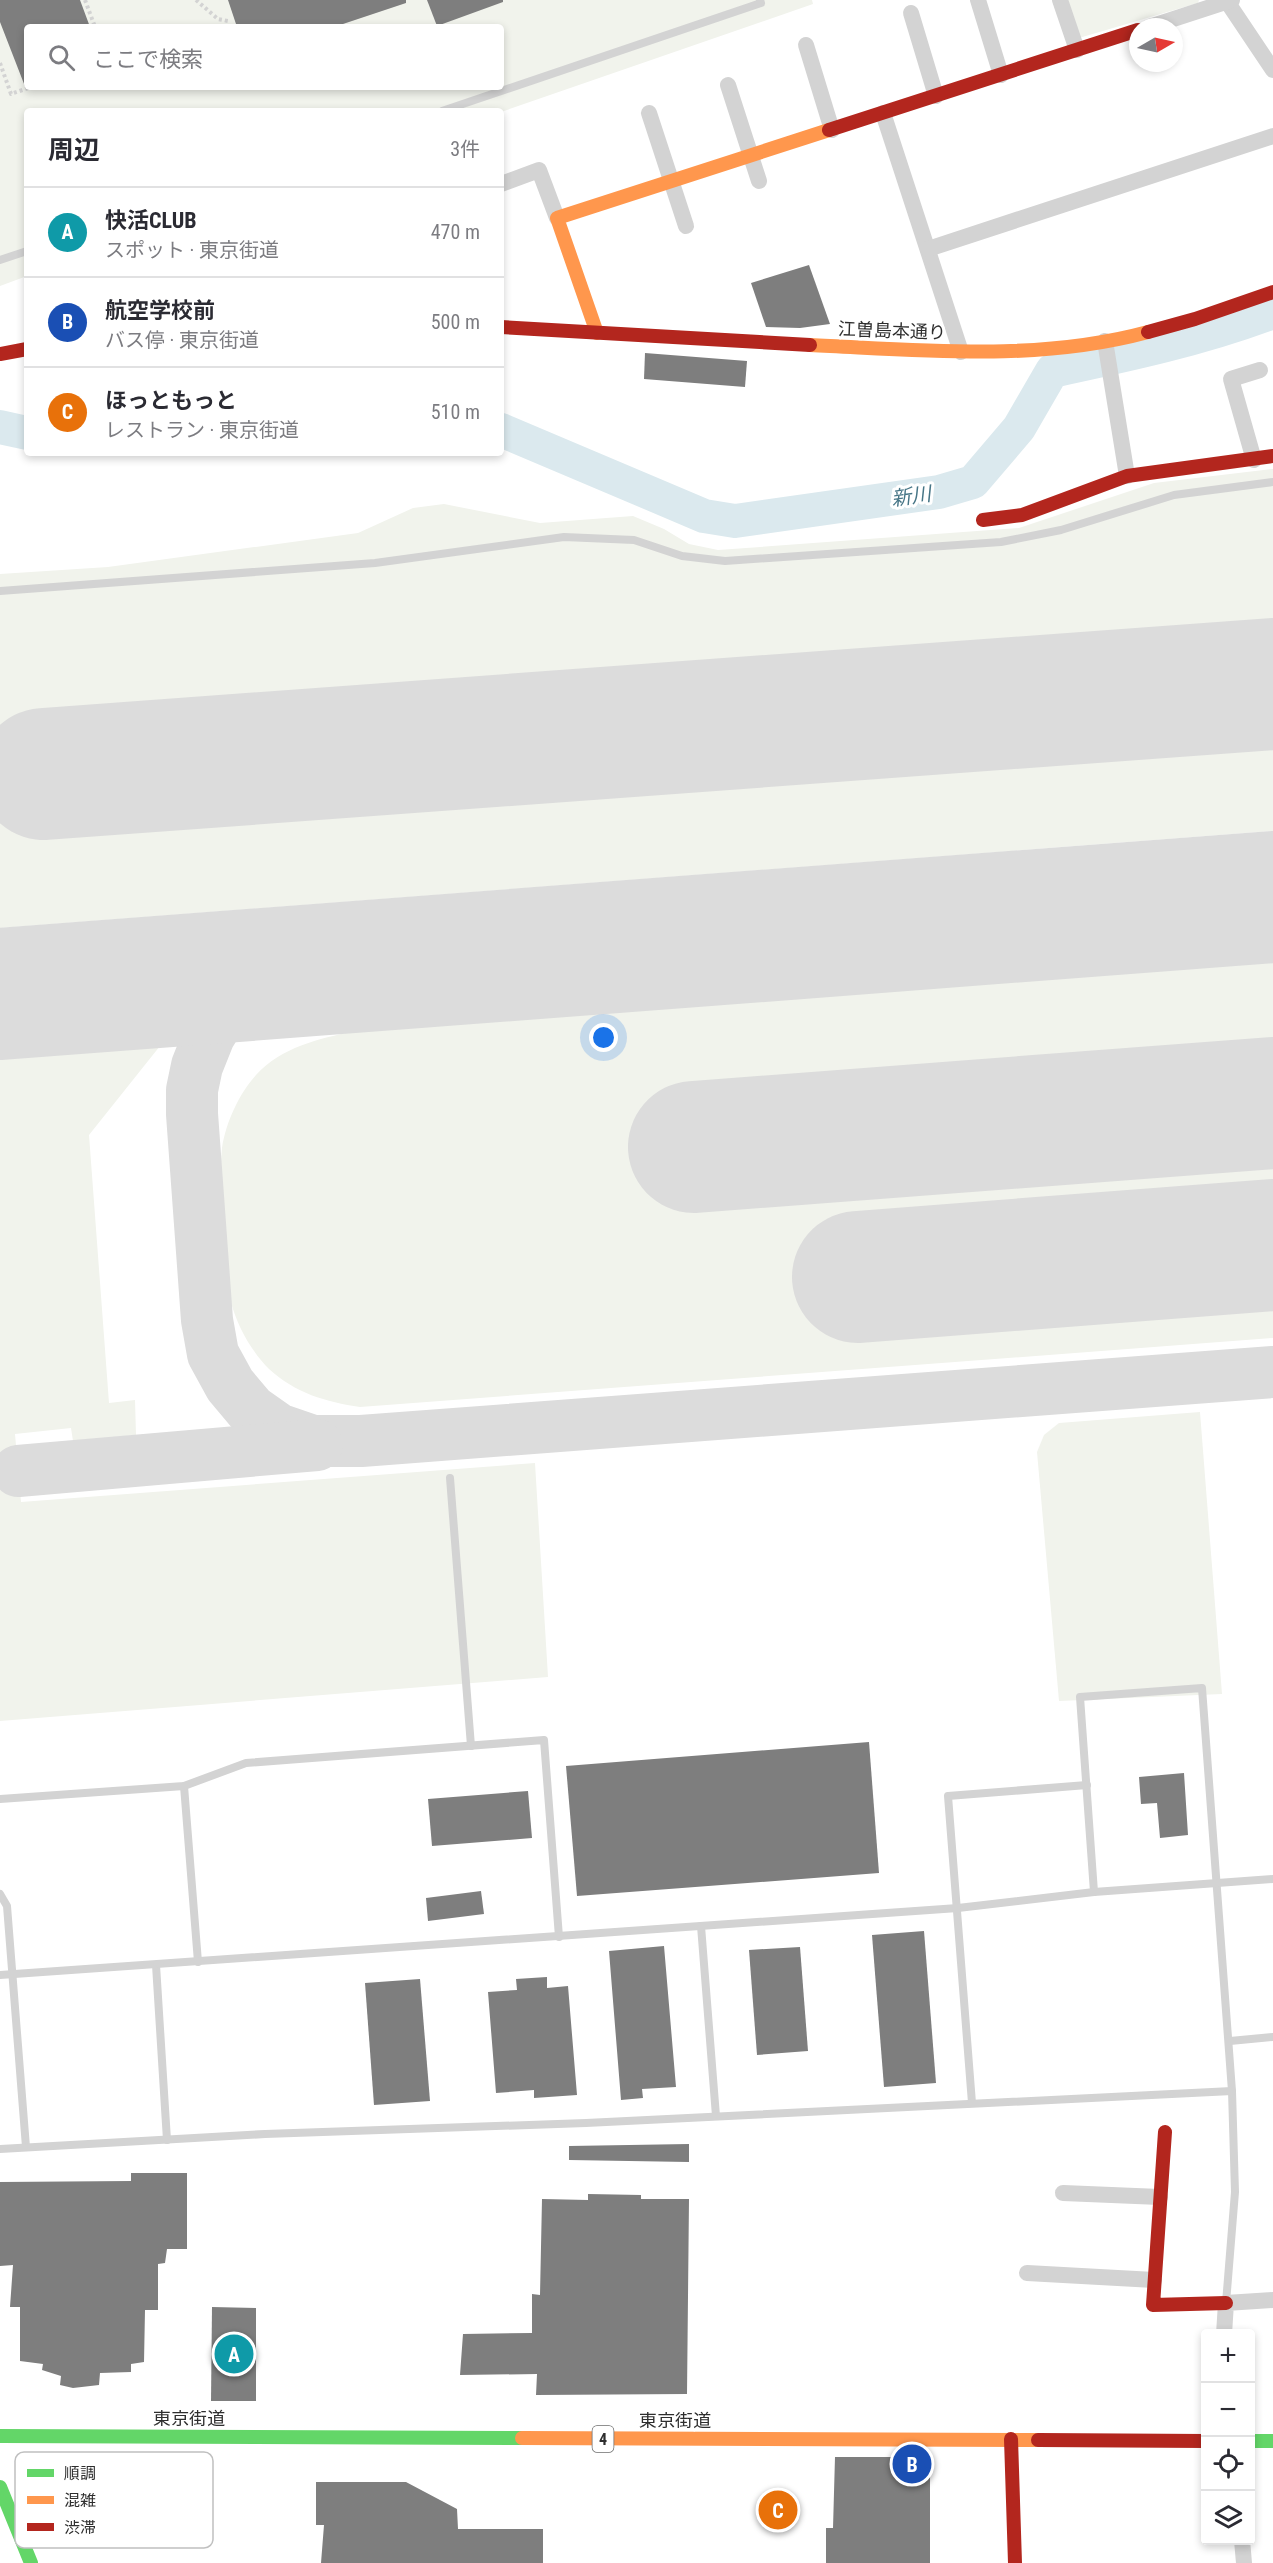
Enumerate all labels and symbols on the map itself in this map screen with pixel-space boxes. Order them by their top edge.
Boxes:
north arrow [1129,18,1183,72]
street label: 江曽島本通り [838,318,946,343]
water label: 新川 [890,481,934,511]
your location [589,1023,618,1052]
pin: A [214,2332,254,2376]
street label: 東京街道 [153,2408,225,2429]
street label: 東京街道 [639,2410,711,2431]
road number: 4 [592,2426,614,2452]
pin: B [892,2442,932,2486]
legend [15,2452,213,2548]
text: 順調 [64,2464,96,2483]
pin: C [758,2488,798,2532]
text: 混雑 [64,2491,96,2510]
text: 渋滞 [64,2518,96,2537]

